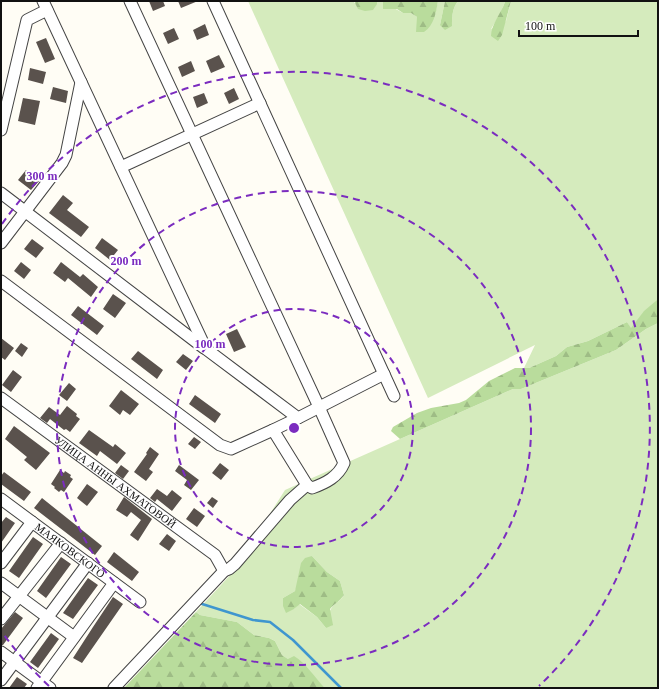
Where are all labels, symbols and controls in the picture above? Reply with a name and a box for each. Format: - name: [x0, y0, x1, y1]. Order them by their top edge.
- scale bar: [519, 12, 638, 38]
- text: 100 m: [525, 19, 556, 33]
- text: 300 m: [27, 169, 58, 183]
- text: 200 m: [111, 254, 142, 268]
- text: 100 m: [195, 337, 226, 351]
- centre of rings: [287, 421, 301, 435]
- street label: УЛИЦА АННЫ АХМАТОВОЙ: [53, 434, 178, 530]
- street label: МАЯКОВСКОГО: [33, 520, 107, 580]

